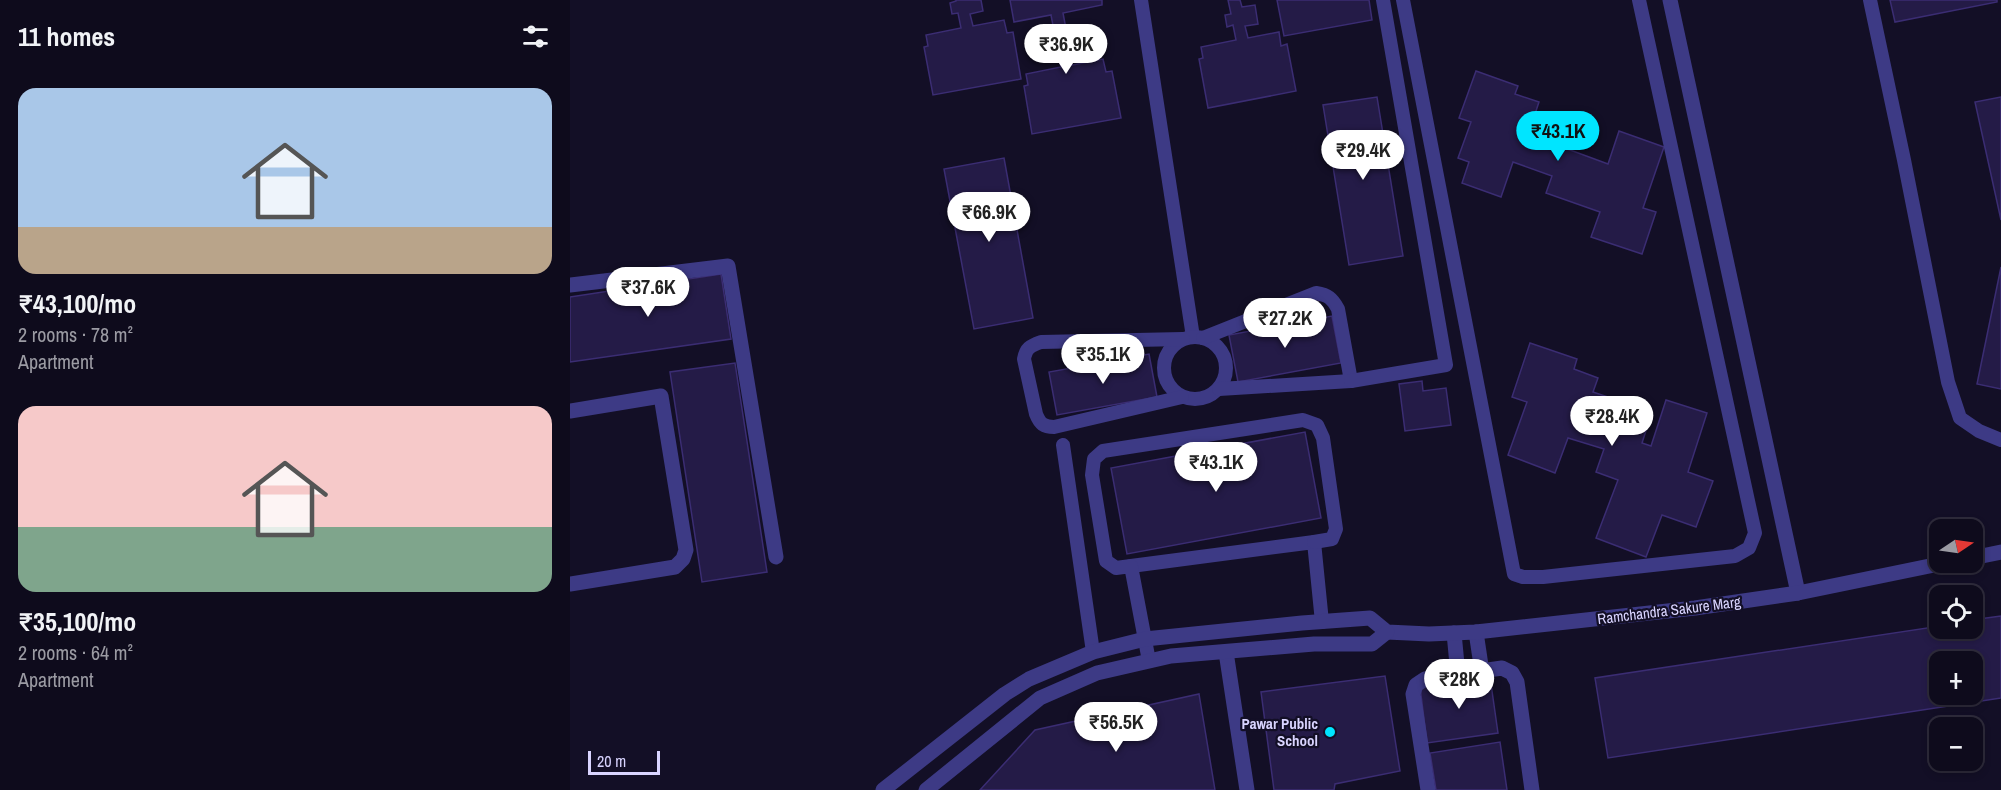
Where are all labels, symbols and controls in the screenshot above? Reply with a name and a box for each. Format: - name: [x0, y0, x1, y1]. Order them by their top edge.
- text: 11 homes: [18, 19, 115, 54]
- icon: filters: [519, 20, 552, 53]
- pin: ₹36.9K: [1017, 24, 1115, 75]
- text: ₹36.9K: [1038, 30, 1094, 57]
- pin: ₹43.1K: [1509, 111, 1607, 162]
- text: ₹43.1K: [1530, 117, 1586, 144]
- icon: home: [231, 127, 339, 235]
- pin: ₹29.4K: [1314, 130, 1412, 181]
- text: ₹29.4K: [1335, 136, 1391, 163]
- pin: ₹66.9K: [940, 192, 1038, 243]
- text: ₹66.9K: [961, 198, 1017, 225]
- pin: ₹37.6K: [599, 267, 697, 318]
- text: ₹37.6K: [620, 273, 676, 300]
- text: ₹43,100/mo: [18, 286, 136, 321]
- pin: ₹27.2K: [1236, 298, 1334, 349]
- text: ₹27.2K: [1257, 304, 1313, 331]
- text: 2 rooms · 78 m²: [18, 321, 133, 348]
- pin: ₹35.1K: [1054, 334, 1152, 385]
- text: ₹35.1K: [1075, 340, 1131, 367]
- text: Apartment: [18, 348, 94, 375]
- pin: ₹28.4K: [1563, 396, 1661, 447]
- text: ₹28.4K: [1584, 402, 1640, 429]
- pin: ₹43.1K: [1167, 442, 1265, 493]
- icon: home: [231, 445, 339, 553]
- text: ₹43.1K: [1188, 448, 1244, 475]
- north arrow: [1929, 519, 1983, 573]
- map controls: [1929, 519, 1983, 771]
- button: locate: [1929, 585, 1983, 639]
- street label: Ramchandra Sakure Marg: [1596, 591, 1742, 629]
- text: ₹35,100/mo: [18, 604, 136, 639]
- text: 2 rooms · 64 m²: [18, 639, 133, 666]
- button: +: [1929, 651, 1983, 705]
- pin: ₹28K: [1423, 659, 1495, 710]
- text: ₹28K: [1438, 665, 1480, 692]
- text: Apartment: [18, 666, 94, 693]
- pin: ₹56.5K: [1067, 702, 1165, 753]
- text: ₹56.5K: [1088, 708, 1144, 735]
- place label: Pawar Public School: [1241, 713, 1318, 751]
- button: −: [1929, 717, 1983, 771]
- marker: Pawar Public School: [1323, 725, 1337, 739]
- scale bar: [588, 748, 660, 776]
- text: 20 m: [597, 750, 626, 772]

